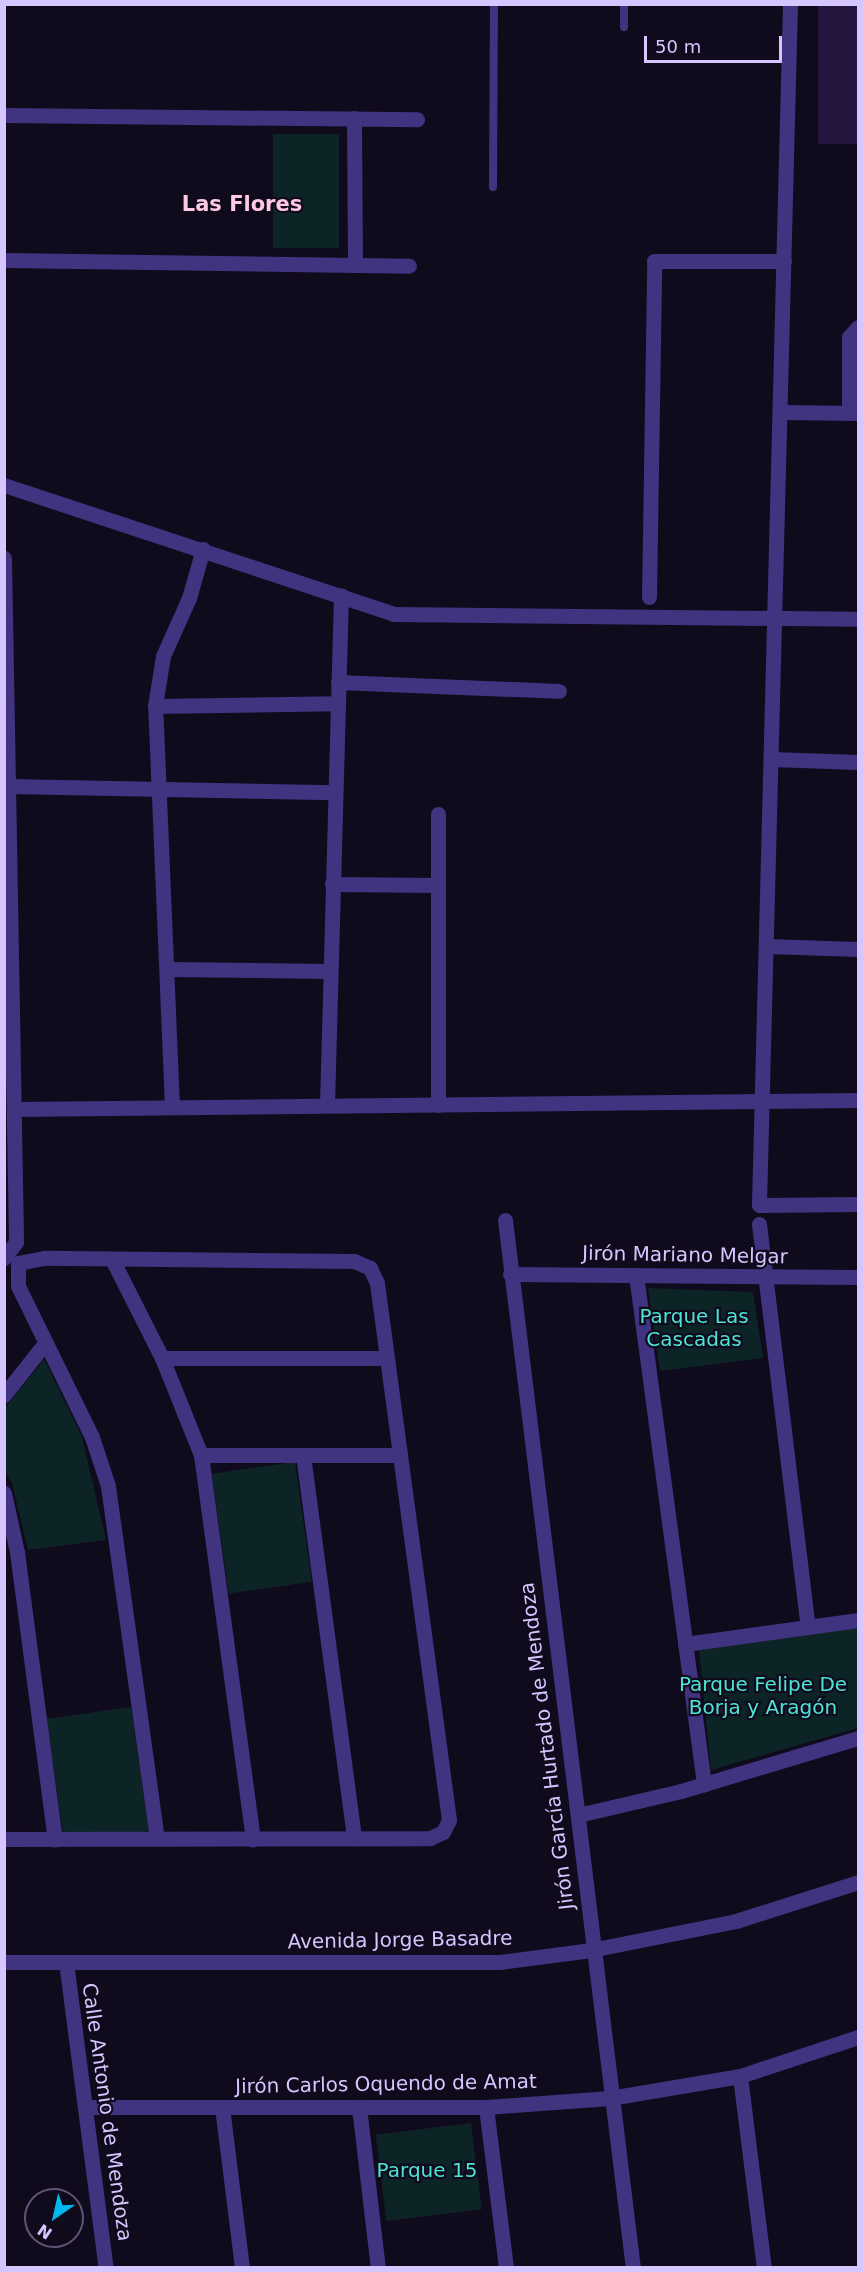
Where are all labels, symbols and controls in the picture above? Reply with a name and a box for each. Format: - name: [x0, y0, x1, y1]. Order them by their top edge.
- scale bar: [647, 24, 785, 62]
- text: 50 m: [655, 36, 701, 57]
- district label: Las Flores: [182, 191, 302, 217]
- street label: Jirón Mariano Melgar: [582, 1241, 788, 1269]
- park label: Parque Las Cascadas: [639, 1305, 749, 1352]
- street label: Jirón García Hurtado de Mendoza: [515, 1581, 579, 1911]
- park label: Parque Felipe De Borja y Aragón: [679, 1673, 847, 1720]
- street label: Avenida Jorge Basadre: [287, 1926, 513, 1954]
- street label: Calle Antonio de Mendoza: [77, 1981, 137, 2243]
- street label: Jirón Carlos Oquendo de Amat: [235, 2069, 537, 2099]
- park label: Parque 15: [377, 2158, 477, 2182]
- north arrow: [24, 2188, 84, 2248]
- text: N: [34, 2220, 56, 2243]

